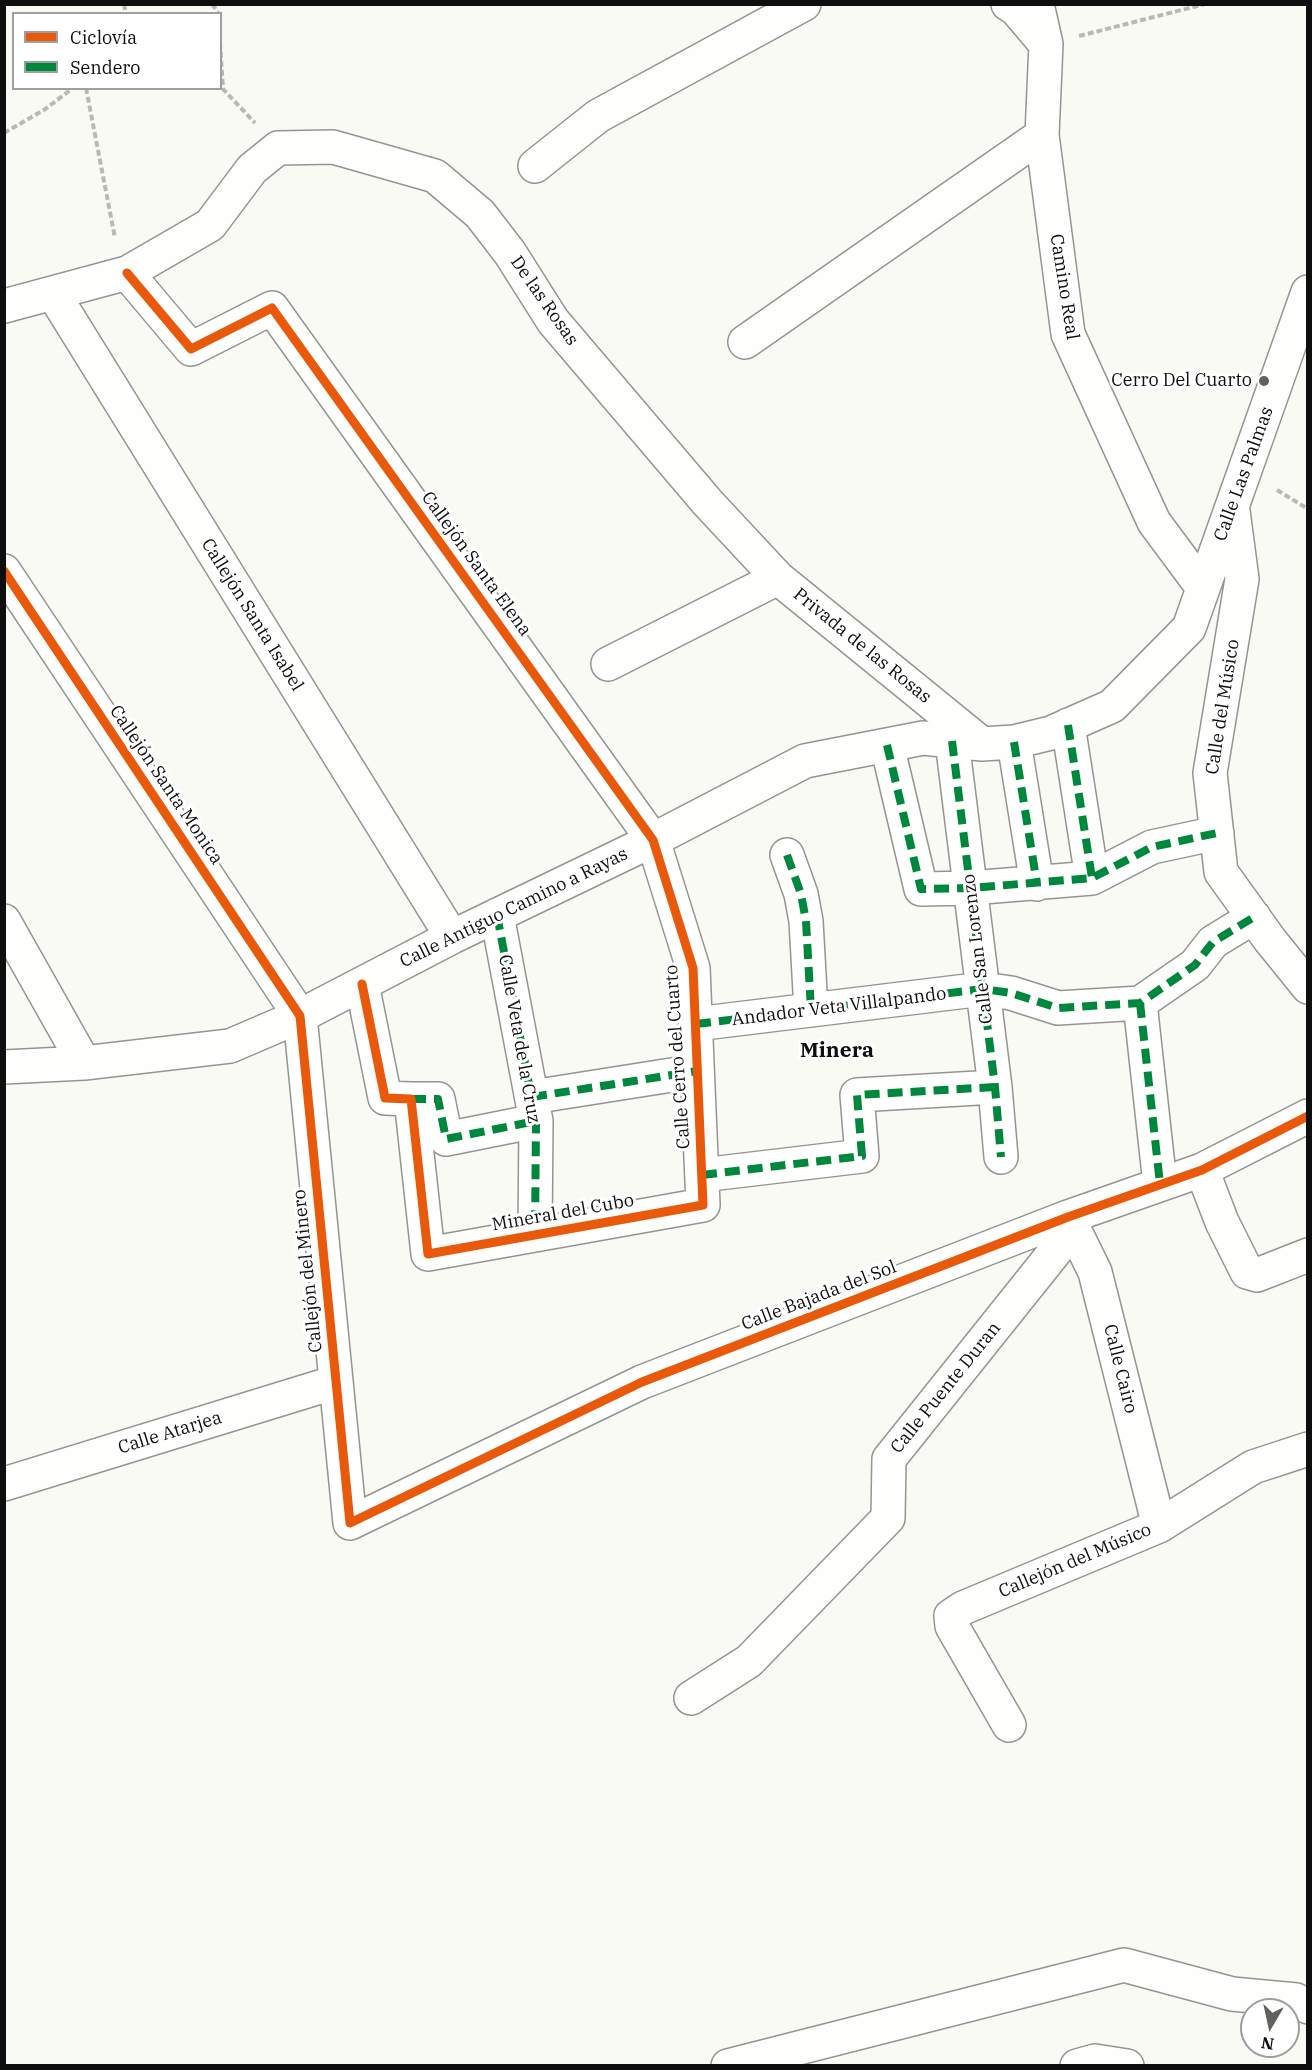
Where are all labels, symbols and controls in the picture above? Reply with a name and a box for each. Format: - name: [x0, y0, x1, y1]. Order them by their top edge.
- legend: [12, 12, 222, 90]
- text: Ciclovía: [70, 26, 137, 49]
- text: Sendero: [70, 56, 140, 79]
- street label: Camino Real: [1045, 233, 1083, 341]
- street label: De las Rosas: [505, 252, 583, 350]
- place label: Cerro Del Cuarto: [1111, 370, 1252, 392]
- marker: Cerro Del Cuarto: [1257, 374, 1271, 388]
- street label: Calle Las Palmas: [1210, 404, 1278, 544]
- street label: Callejón Santa Elena: [416, 488, 536, 640]
- street label: Callejón Santa Isabel: [196, 535, 308, 695]
- street label: Privada de las Rosas: [789, 584, 935, 708]
- street label: Calle del Músico: [1202, 638, 1244, 776]
- street label: Callejón Santa Monica: [105, 701, 227, 869]
- street label: Calle Antiguo Camino a Rayas: [397, 843, 631, 973]
- street label: Calle San Lorenzo: [958, 873, 998, 1025]
- street label: Calle Veta de la Cruz: [494, 953, 544, 1125]
- street label: Calle Cerro del Cuarto: [661, 964, 695, 1150]
- street label: Andador Veta Villalpando: [731, 983, 947, 1031]
- district label: Minera: [800, 1038, 874, 1064]
- street label: Callejón del Minero: [289, 1188, 327, 1354]
- street label: Mineral del Cubo: [490, 1190, 636, 1236]
- street label: Calle Bajada del Sol: [738, 1256, 900, 1336]
- street label: Calle Puente Duran: [886, 1318, 1006, 1458]
- street label: Calle Cairo: [1099, 1322, 1141, 1416]
- street label: Calle Atarjea: [116, 1407, 224, 1459]
- street label: Callejón del Músico: [995, 1519, 1155, 1603]
- north arrow: [1240, 1998, 1300, 2058]
- text: N: [1260, 2033, 1275, 2055]

